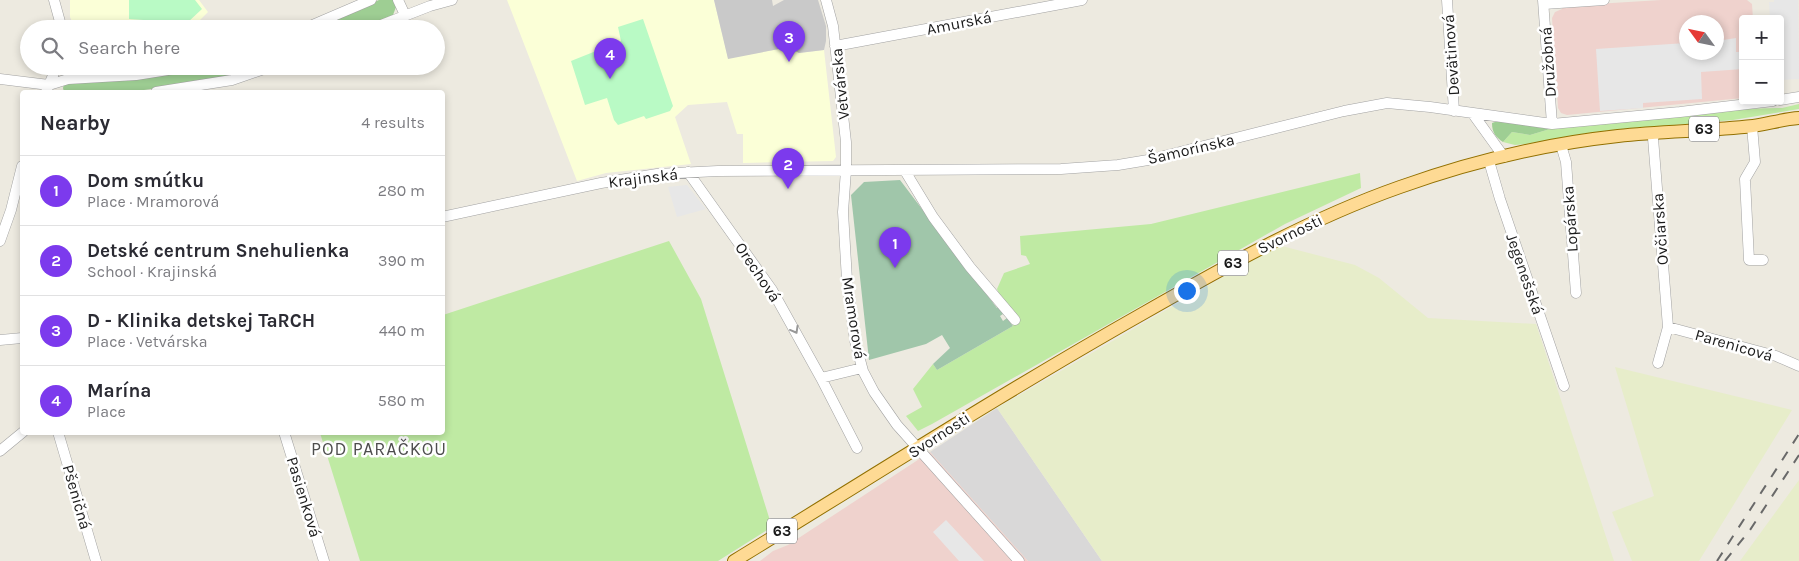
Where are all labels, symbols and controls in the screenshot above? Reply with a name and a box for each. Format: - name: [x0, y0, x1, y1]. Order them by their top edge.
- street label: Amurská: [925, 7, 993, 39]
- street label: Devätinová: [1439, 14, 1463, 96]
- north arrow: [1679, 15, 1724, 60]
- map controls: [1739, 15, 1784, 105]
- button: +: [1739, 15, 1784, 60]
- search box: [20, 20, 445, 75]
- pin: 3: [773, 21, 805, 62]
- street label: Družobná: [1536, 26, 1560, 98]
- icon: search: [38, 34, 66, 62]
- text: Search here: [78, 37, 180, 59]
- pin: 4: [594, 38, 626, 79]
- street label: Vetvárska: [827, 47, 853, 121]
- button: −: [1739, 60, 1784, 105]
- text: Nearby: [40, 111, 110, 135]
- text: 4 results: [361, 113, 425, 132]
- road number: 63: [1689, 116, 1719, 142]
- street label: Šamorínska: [1146, 130, 1236, 168]
- pin: 2: [772, 148, 804, 189]
- street label: Krajinská: [607, 164, 679, 192]
- text: Dom smútku: [87, 170, 204, 192]
- text: 1: [53, 181, 59, 200]
- text: 280 m: [378, 181, 425, 200]
- street label: Lopárska: [1558, 185, 1582, 253]
- text: Place · Mramorová: [87, 192, 219, 211]
- street label: Ovčiarska: [1648, 192, 1672, 266]
- street label: Svornosti: [1254, 210, 1326, 258]
- pin: 1: [879, 227, 911, 268]
- street label: Jegenešská: [1502, 231, 1548, 317]
- street label: Orechová: [731, 239, 785, 305]
- text: Detské centrum Snehulienka: [87, 240, 349, 262]
- road number: 63: [1218, 250, 1248, 276]
- text: 2: [51, 251, 61, 270]
- text: 390 m: [378, 251, 425, 270]
- text: School · Krajinská: [87, 262, 217, 281]
- street label: Mramorová: [838, 275, 870, 361]
- your location: [1174, 278, 1200, 304]
- text: D - Klinika detskej TaRCH: [87, 310, 315, 332]
- text: 3: [51, 321, 61, 340]
- text: 440 m: [379, 321, 425, 340]
- one-way arrow: [788, 325, 798, 334]
- street label: Parenicová: [1693, 325, 1775, 365]
- text: Place · Vetvárska: [87, 332, 208, 351]
- text: Marína: [87, 380, 151, 402]
- text: 4: [51, 391, 61, 410]
- text: 580 m: [378, 391, 425, 410]
- text: Place: [87, 402, 126, 421]
- street label: Svornosti: [905, 408, 973, 462]
- district label: POD PARAČKOU: [311, 438, 447, 460]
- street label: Pasienková: [283, 454, 325, 540]
- street label: Pšeničná: [59, 462, 95, 532]
- road number: 63: [767, 518, 797, 544]

